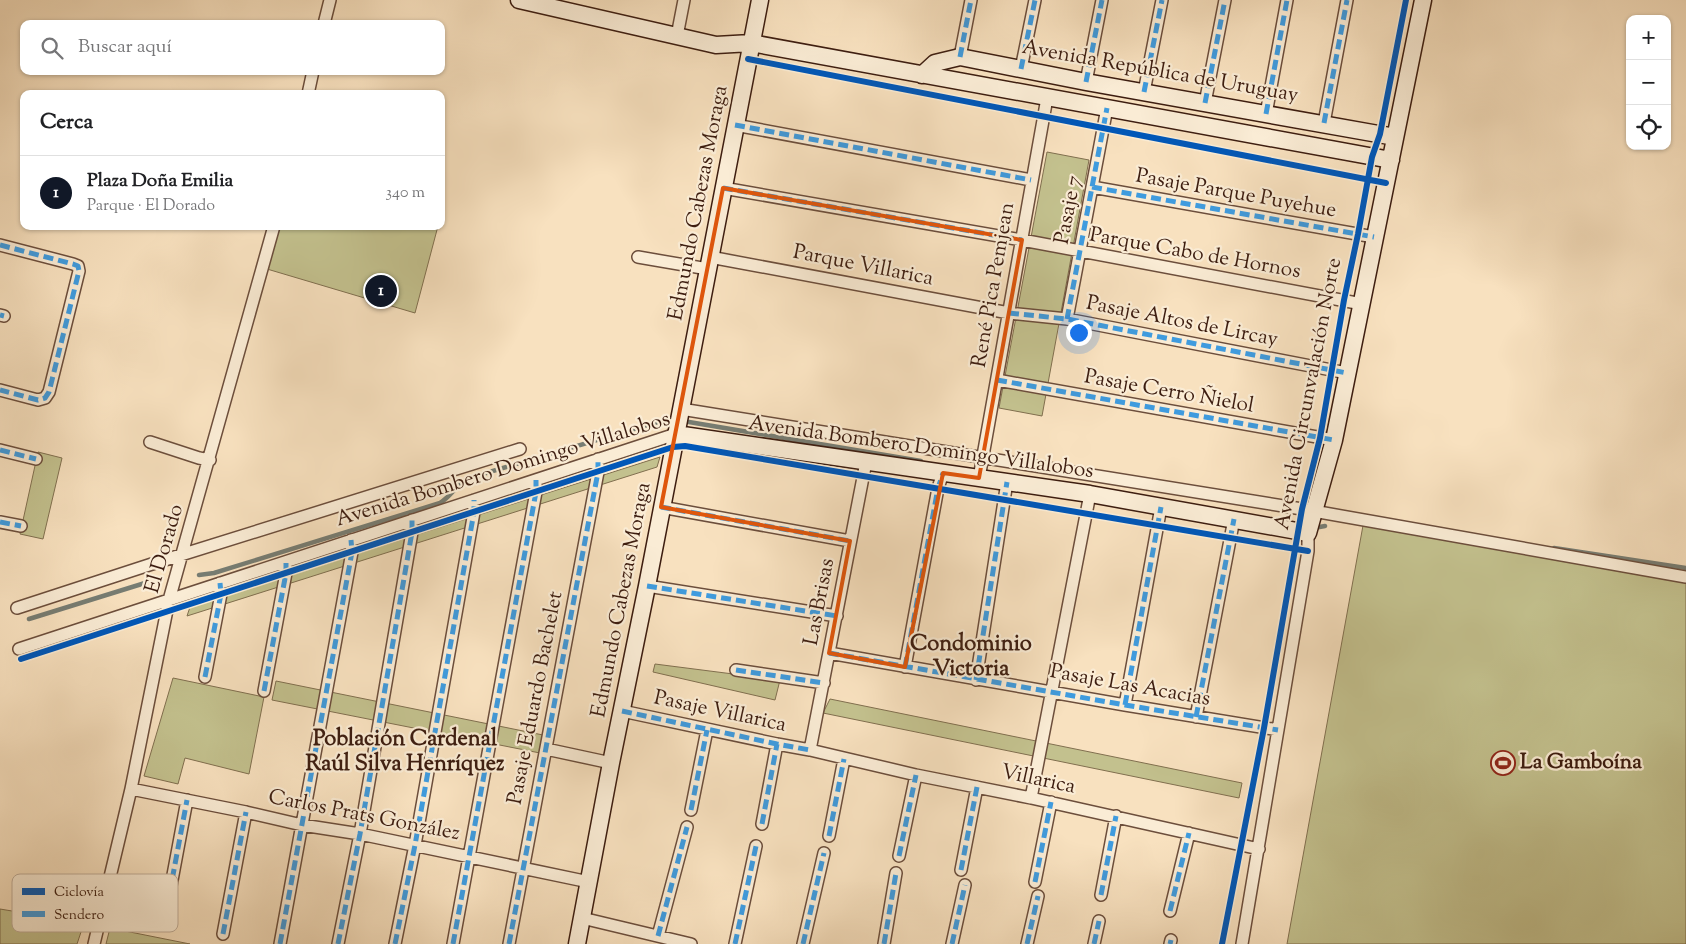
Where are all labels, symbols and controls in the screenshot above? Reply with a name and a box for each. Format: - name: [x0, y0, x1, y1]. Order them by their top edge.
- map controls: [1626, 15, 1671, 150]
- button: +: [1626, 15, 1671, 60]
- search box: [20, 20, 445, 75]
- street label: Avenida República de Uruguay: [1020, 33, 1301, 111]
- icon: search: [38, 34, 66, 62]
- text: Buscar aquí: [78, 34, 172, 61]
- button: −: [1626, 60, 1671, 105]
- street label: Edmundo Cabezas Moraga: [661, 83, 737, 323]
- button: locate: [1626, 105, 1671, 150]
- text: Cerca: [40, 108, 93, 138]
- street label: Pasaje Parque Puyehue: [1133, 162, 1339, 226]
- text: Plaza Doña Emilia: [87, 168, 233, 195]
- street label: Pasaje 7: [1048, 173, 1090, 247]
- text: 1: [53, 182, 59, 205]
- text: 340 m: [386, 182, 425, 205]
- text: Parque · El Dorado: [87, 195, 215, 218]
- street label: René Pica Pemjean: [965, 200, 1023, 370]
- street label: Parque Cabo de Hornos: [1087, 221, 1303, 287]
- street label: Parque Villarica: [790, 238, 936, 294]
- street label: Avenida Circunvalación Norte: [1268, 255, 1350, 533]
- pin: 1: [365, 272, 397, 310]
- street label: Pasaje Altos de Lircay: [1084, 289, 1281, 355]
- your location: [1066, 320, 1092, 346]
- street label: Pasaje Cerro Ñielol: [1082, 362, 1256, 422]
- street label: Avenida Bombero Domingo Villalobos: [332, 405, 674, 535]
- street label: Avenida Bombero Domingo Villalobos: [746, 409, 1096, 487]
- street label: Edmundo Cabezas Moraga: [584, 480, 660, 720]
- street label: El Dorado: [138, 501, 192, 597]
- street label: Las Brisas: [797, 556, 843, 648]
- street label: Pasaje Eduardo Bachelet: [501, 589, 571, 807]
- district label: Condominio Victoria: [910, 629, 1032, 686]
- street label: Pasaje Las Acacias: [1047, 657, 1213, 715]
- street label: Pasaje Villarica: [651, 683, 789, 741]
- district label: Población Cardenal Raúl Silva Henríquez: [306, 724, 505, 781]
- place label: La Gamboína: [1520, 748, 1642, 778]
- sports icon: La Gamboína: [1490, 750, 1516, 776]
- street label: Villarica: [998, 757, 1078, 803]
- street label: Carlos Prats González: [266, 783, 462, 849]
- legend: [12, 874, 178, 932]
- text: Ciclovía: [54, 883, 105, 903]
- text: Sendero: [54, 906, 105, 926]

